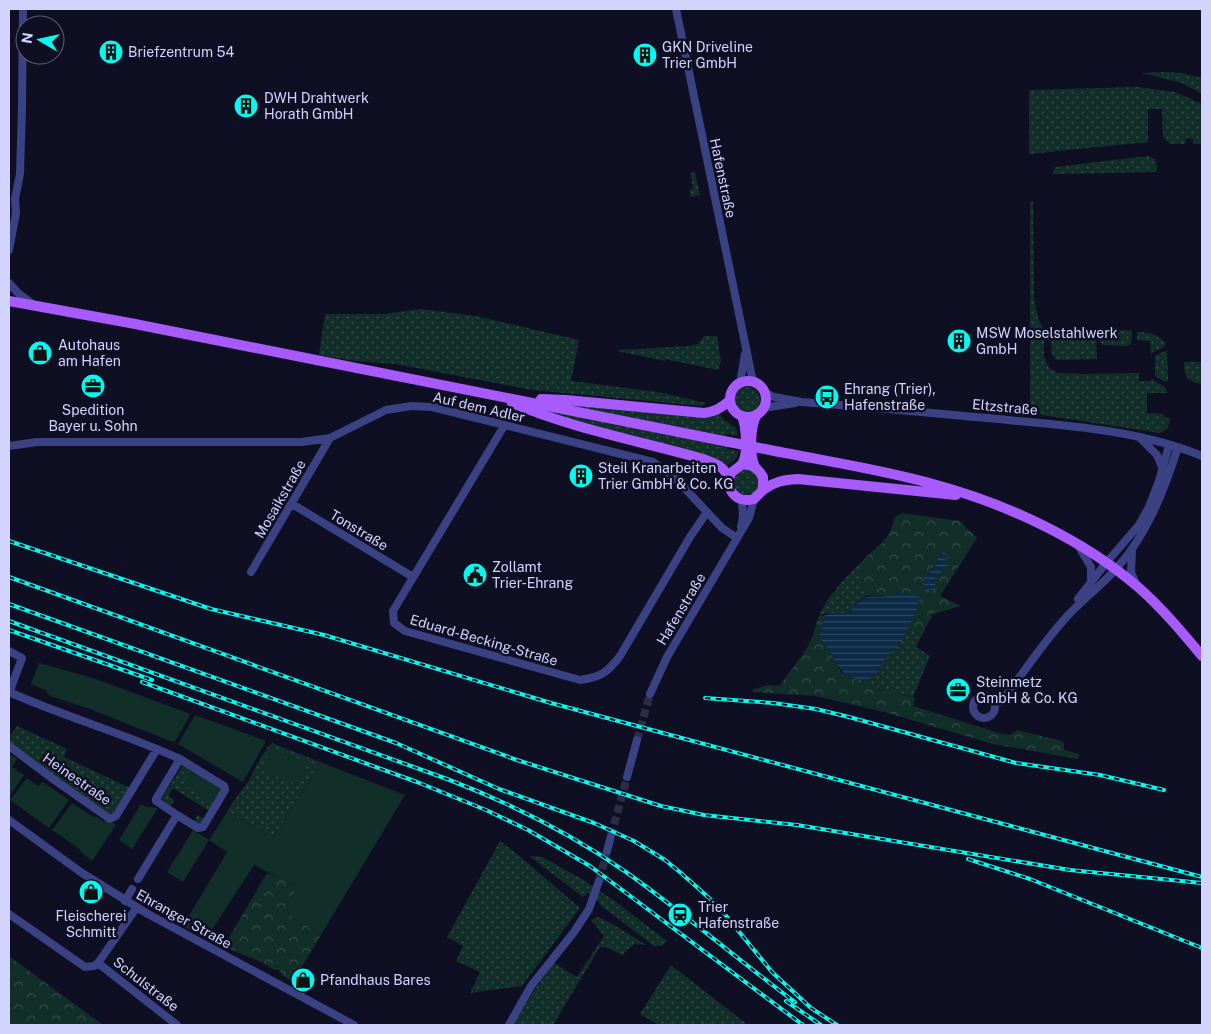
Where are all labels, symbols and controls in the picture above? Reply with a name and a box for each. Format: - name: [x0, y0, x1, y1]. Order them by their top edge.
- north arrow: [15, 15, 65, 65]
- text: N: [18, 31, 36, 45]
- building icon: Briefzentrum 54: [98, 39, 124, 65]
- place label: GKN Driveline Trier GmbH: [662, 39, 753, 71]
- building icon: GKN Driveline Trier GmbH: [632, 42, 658, 68]
- place label: Briefzentrum 54: [128, 44, 234, 60]
- place label: DWH Drahtwerk Horath GmbH: [264, 90, 369, 122]
- building icon: DWH Drahtwerk Horath GmbH: [233, 93, 259, 119]
- street label: Hafenstraße: [707, 137, 739, 219]
- place label: MSW Moselstahlwerk GmbH: [976, 325, 1118, 357]
- building icon: MSW Moselstahlwerk GmbH: [946, 328, 972, 354]
- place label: Autohaus am Hafen: [58, 337, 121, 369]
- shop icon: Autohaus am Hafen: [27, 340, 53, 366]
- office icon: Spedition Bayer u. Sohn: [80, 373, 106, 399]
- place label: Ehrang (Trier), Hafenstraße: [844, 381, 936, 413]
- bus stop icon: Ehrang (Trier), Hafenstraße: [814, 384, 840, 410]
- street label: Auf dem Adler: [431, 389, 527, 425]
- street label: Eltzstraße: [971, 396, 1039, 418]
- place label: Spedition Bayer u. Sohn: [48, 402, 138, 434]
- street label: Mosaikstraße: [251, 457, 309, 541]
- place label: Steil Kranarbeiten Trier GmbH & Co. KG: [598, 460, 733, 492]
- building icon: Steil Kranarbeiten Trier GmbH & Co. KG: [568, 463, 594, 489]
- street label: Tonstraße: [327, 506, 391, 554]
- place label: Zollamt Trier-Ehrang: [492, 559, 573, 591]
- public building icon: Zollamt Trier-Ehrang: [462, 562, 488, 588]
- street label: Hafenstraße: [653, 570, 709, 648]
- street label: Eduard-Becking-Straße: [408, 611, 560, 669]
- place label: Steinmetz GmbH & Co. KG: [976, 674, 1078, 706]
- office icon: Steinmetz GmbH & Co. KG: [945, 677, 971, 703]
- street label: Heinestraße: [40, 750, 114, 808]
- shop icon: Fleischerei Schmitt: [78, 879, 104, 905]
- street label: Ehranger Straße: [134, 886, 235, 952]
- place label: Trier Hafenstraße: [698, 899, 779, 931]
- station icon: Trier Hafenstraße: [667, 902, 693, 928]
- place label: Fleischerei Schmitt: [56, 908, 126, 940]
- street label: Schulstraße: [110, 953, 182, 1015]
- shop icon: Pfandhaus Bares: [290, 967, 316, 993]
- place label: Pfandhaus Bares: [320, 972, 431, 988]

